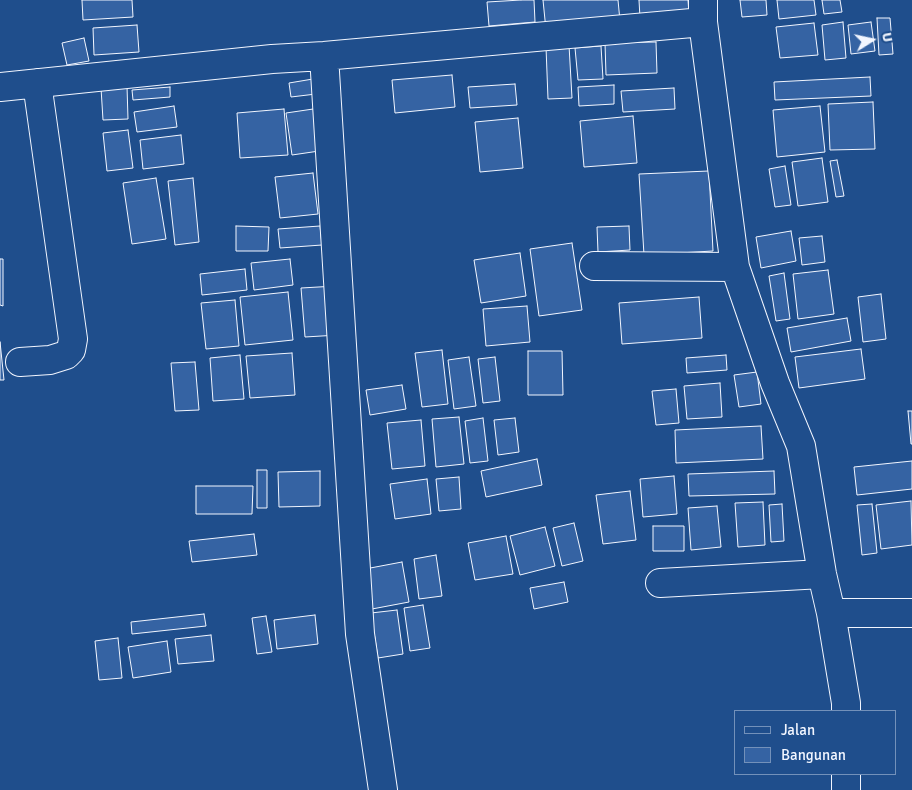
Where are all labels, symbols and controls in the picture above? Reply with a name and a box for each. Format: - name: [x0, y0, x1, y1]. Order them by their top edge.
- north arrow: [847, 15, 897, 65]
- text: U: [878, 31, 896, 43]
- legend: [734, 710, 897, 775]
- text: Jalan: [781, 721, 815, 739]
- text: Bangunan: [781, 746, 846, 764]

